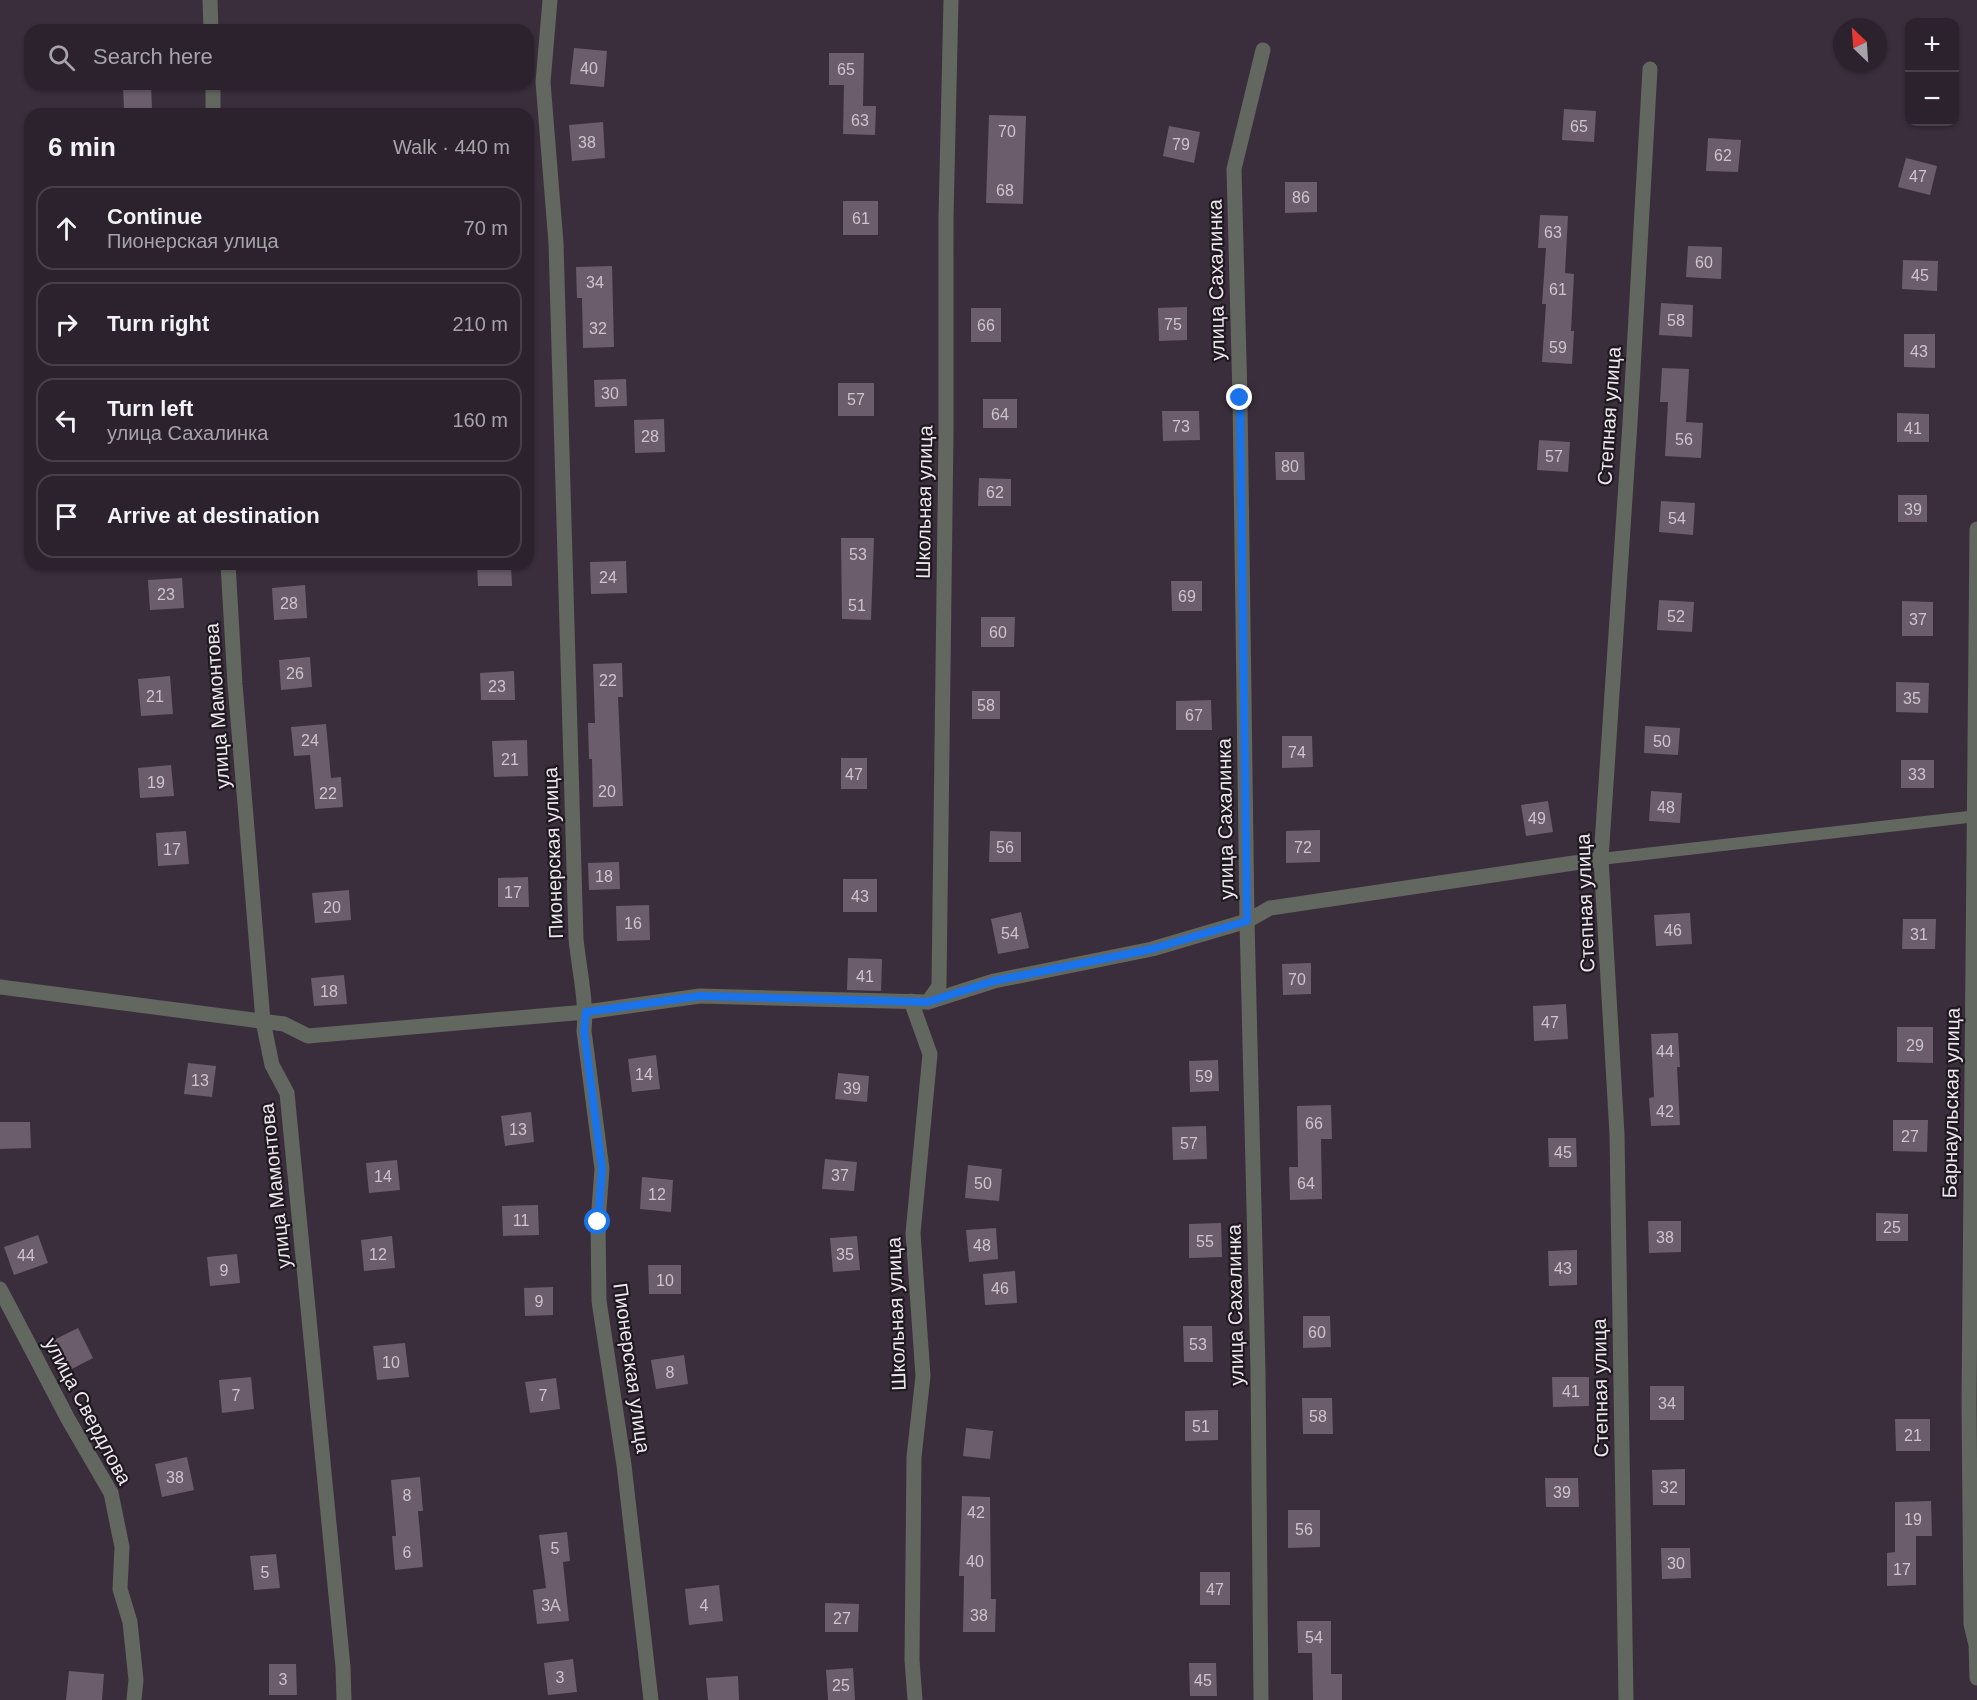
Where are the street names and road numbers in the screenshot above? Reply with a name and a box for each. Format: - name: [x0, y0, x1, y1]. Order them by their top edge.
- street label: улица Сахалинка: [1204, 198, 1228, 361]
- street label: Степная улица: [1593, 345, 1625, 486]
- street label: Школьная улица: [912, 424, 936, 579]
- street label: улица Мамонтова: [200, 622, 234, 790]
- street label: улица Сахалинка: [1213, 737, 1237, 900]
- street label: Пионерская улица: [539, 766, 567, 939]
- street label: Степная улица: [1572, 832, 1598, 973]
- street label: Барнаульская улица: [1938, 1007, 1964, 1199]
- street label: улица Мамонтова: [255, 1101, 295, 1270]
- street label: улица Сахалинка: [1223, 1223, 1247, 1386]
- street label: Школьная улица: [882, 1236, 910, 1391]
- street label: Пионерская улица: [609, 1281, 655, 1455]
- street label: Степная улица: [1588, 1318, 1612, 1458]
- street label: улица Свердлова: [40, 1334, 136, 1489]

